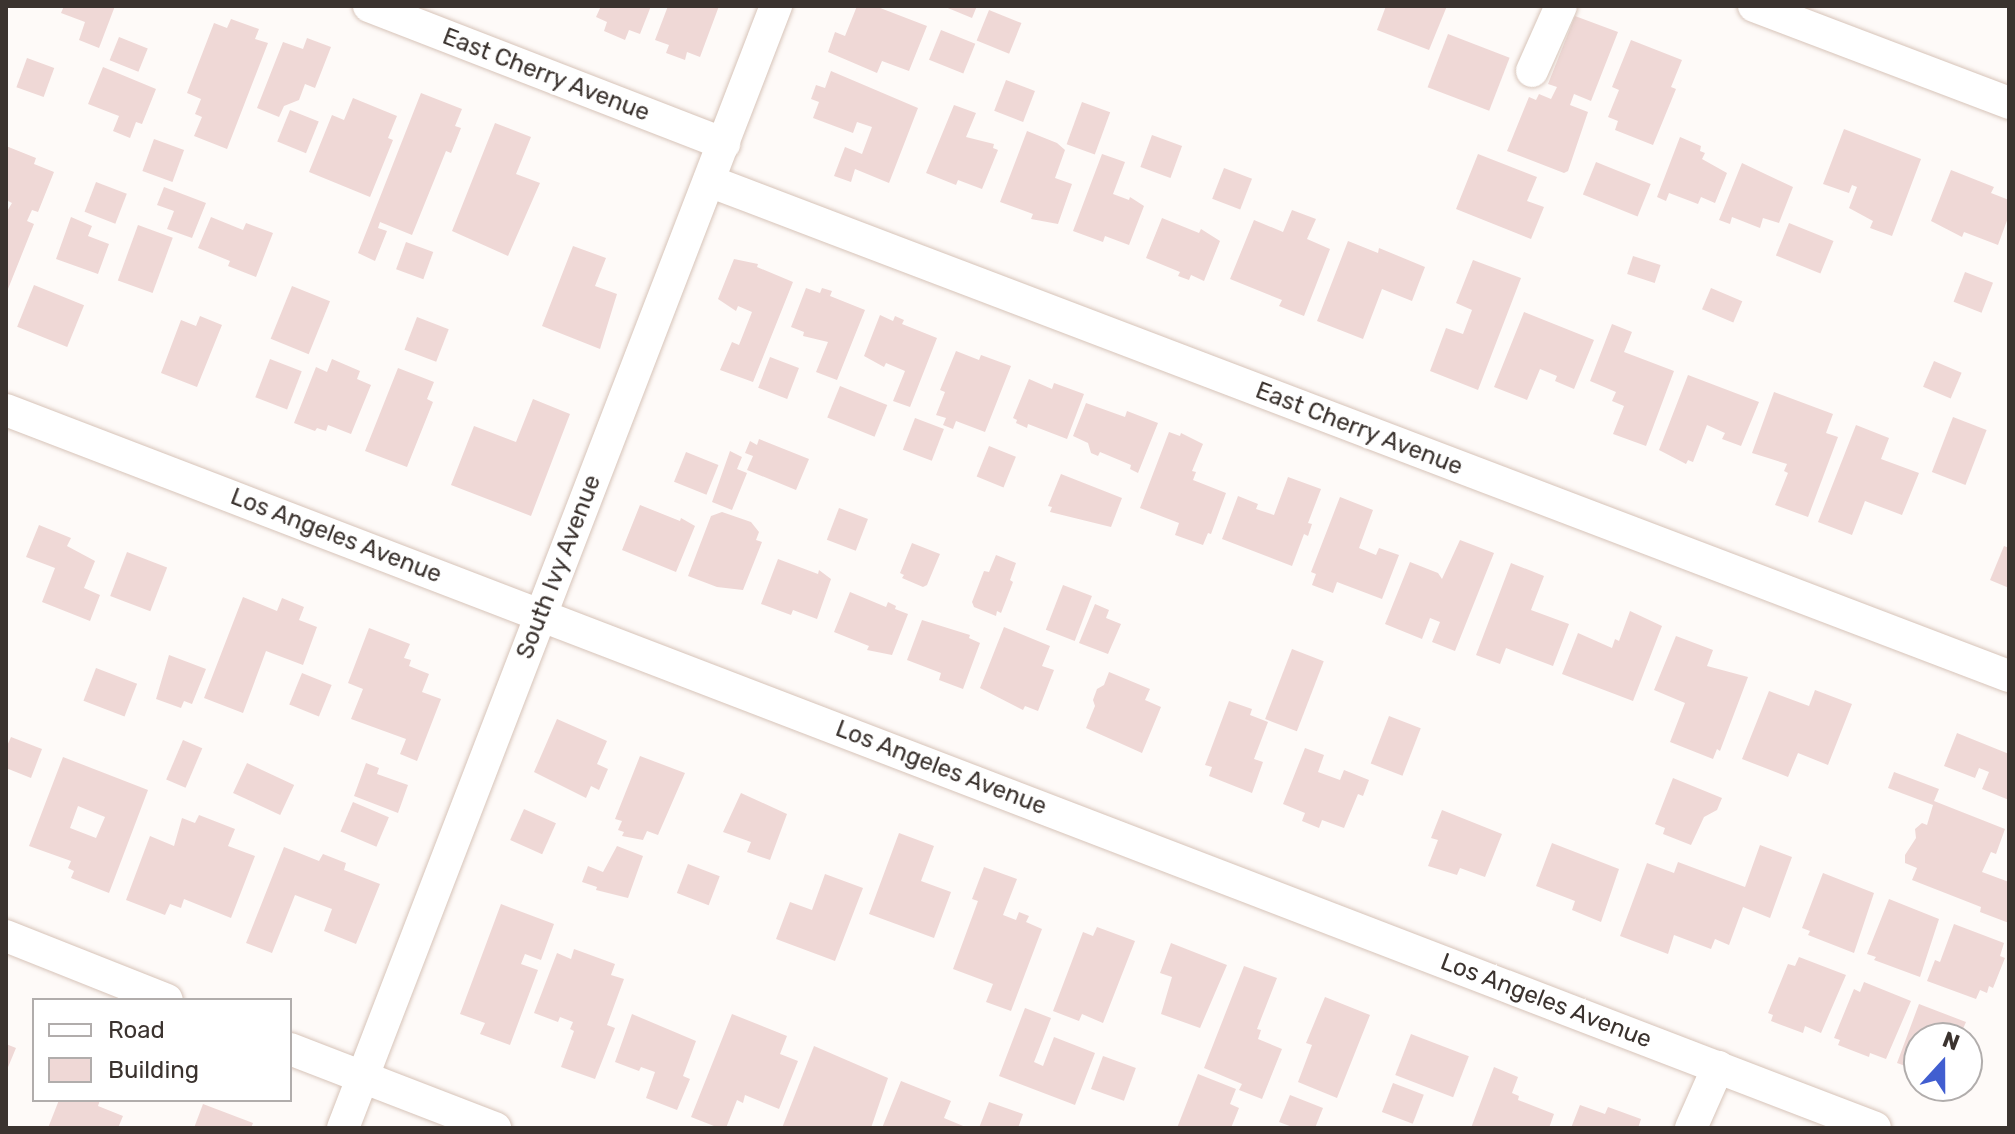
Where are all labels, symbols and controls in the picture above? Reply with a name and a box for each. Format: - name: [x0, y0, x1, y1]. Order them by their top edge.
- street label: East Cherry Avenue: [438, 22, 654, 128]
- street label: East Cherry Avenue: [1251, 376, 1467, 482]
- street label: South Ivy Avenue: [510, 470, 608, 664]
- street label: Los Angeles Avenue: [226, 482, 446, 590]
- street label: Los Angeles Avenue: [831, 714, 1051, 822]
- street label: Los Angeles Avenue: [1436, 947, 1656, 1055]
- legend: [32, 998, 292, 1102]
- text: Road: [108, 1016, 165, 1044]
- north arrow: [1903, 1022, 1983, 1102]
- text: N: [1939, 1026, 1963, 1056]
- text: Building: [108, 1056, 199, 1084]

